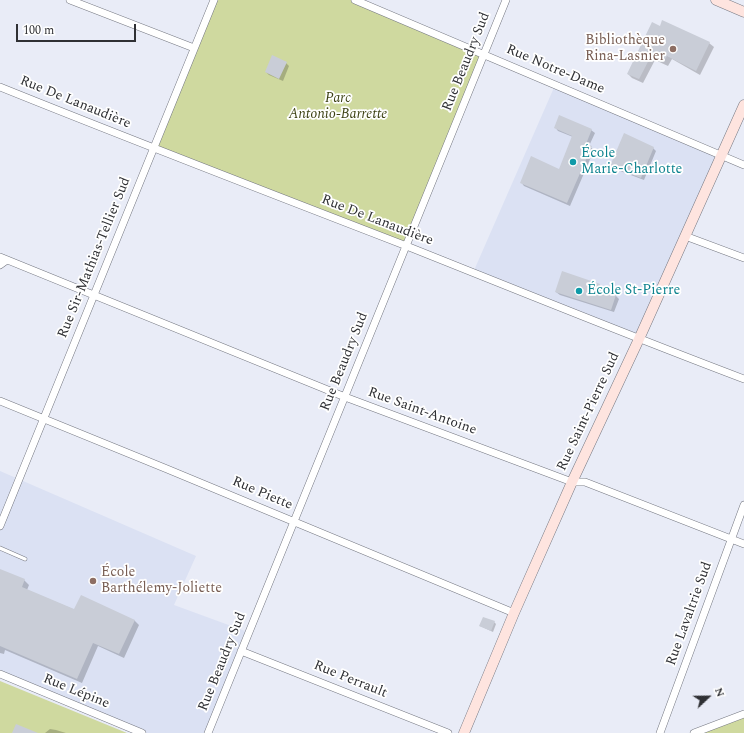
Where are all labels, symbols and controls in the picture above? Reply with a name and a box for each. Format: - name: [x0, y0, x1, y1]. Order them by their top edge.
- street label: Rue Beaudry Sud: [440, 10, 494, 114]
- scale bar: [18, 16, 138, 42]
- text: 100 m: [23, 21, 54, 40]
- place label: Bibliothèque Rina-Lasnier: [585, 33, 665, 66]
- street label: Rue Notre-Dame: [503, 42, 607, 98]
- marker: Bibliothèque Rina-Lasnier: [668, 44, 678, 54]
- street label: Rue De Lanaudière: [17, 73, 133, 133]
- park label: Parc Antonio-Barrette: [289, 91, 387, 124]
- place label: École Marie-Charlotte: [581, 146, 682, 178]
- marker: École Marie-Charlotte: [568, 157, 578, 167]
- street label: Rue Sir-Mathias-Tellier Sud: [55, 175, 135, 341]
- street label: Rue De Lanaudière: [319, 192, 435, 250]
- place label: École St-Pierre: [587, 283, 680, 299]
- marker: École St-Pierre: [574, 286, 584, 296]
- street label: Rue Beaudry Sud: [318, 310, 372, 414]
- street label: Rue Saint-Pierre Sud: [554, 350, 624, 474]
- street label: Rue Saint-Antoine: [365, 385, 479, 439]
- street label: Rue Piette: [229, 474, 295, 514]
- street label: Rue Lavaltrie Sud: [663, 560, 717, 668]
- place label: École Barthélemy-Joliette: [101, 565, 222, 598]
- marker: École Barthélemy-Joliette: [88, 576, 98, 586]
- street label: Rue Beaudry Sud: [196, 610, 250, 714]
- street label: Rue Perrault: [311, 658, 389, 702]
- street label: Rue Lépine: [40, 671, 112, 713]
- north arrow: [688, 677, 728, 717]
- text: N: [710, 685, 729, 700]

